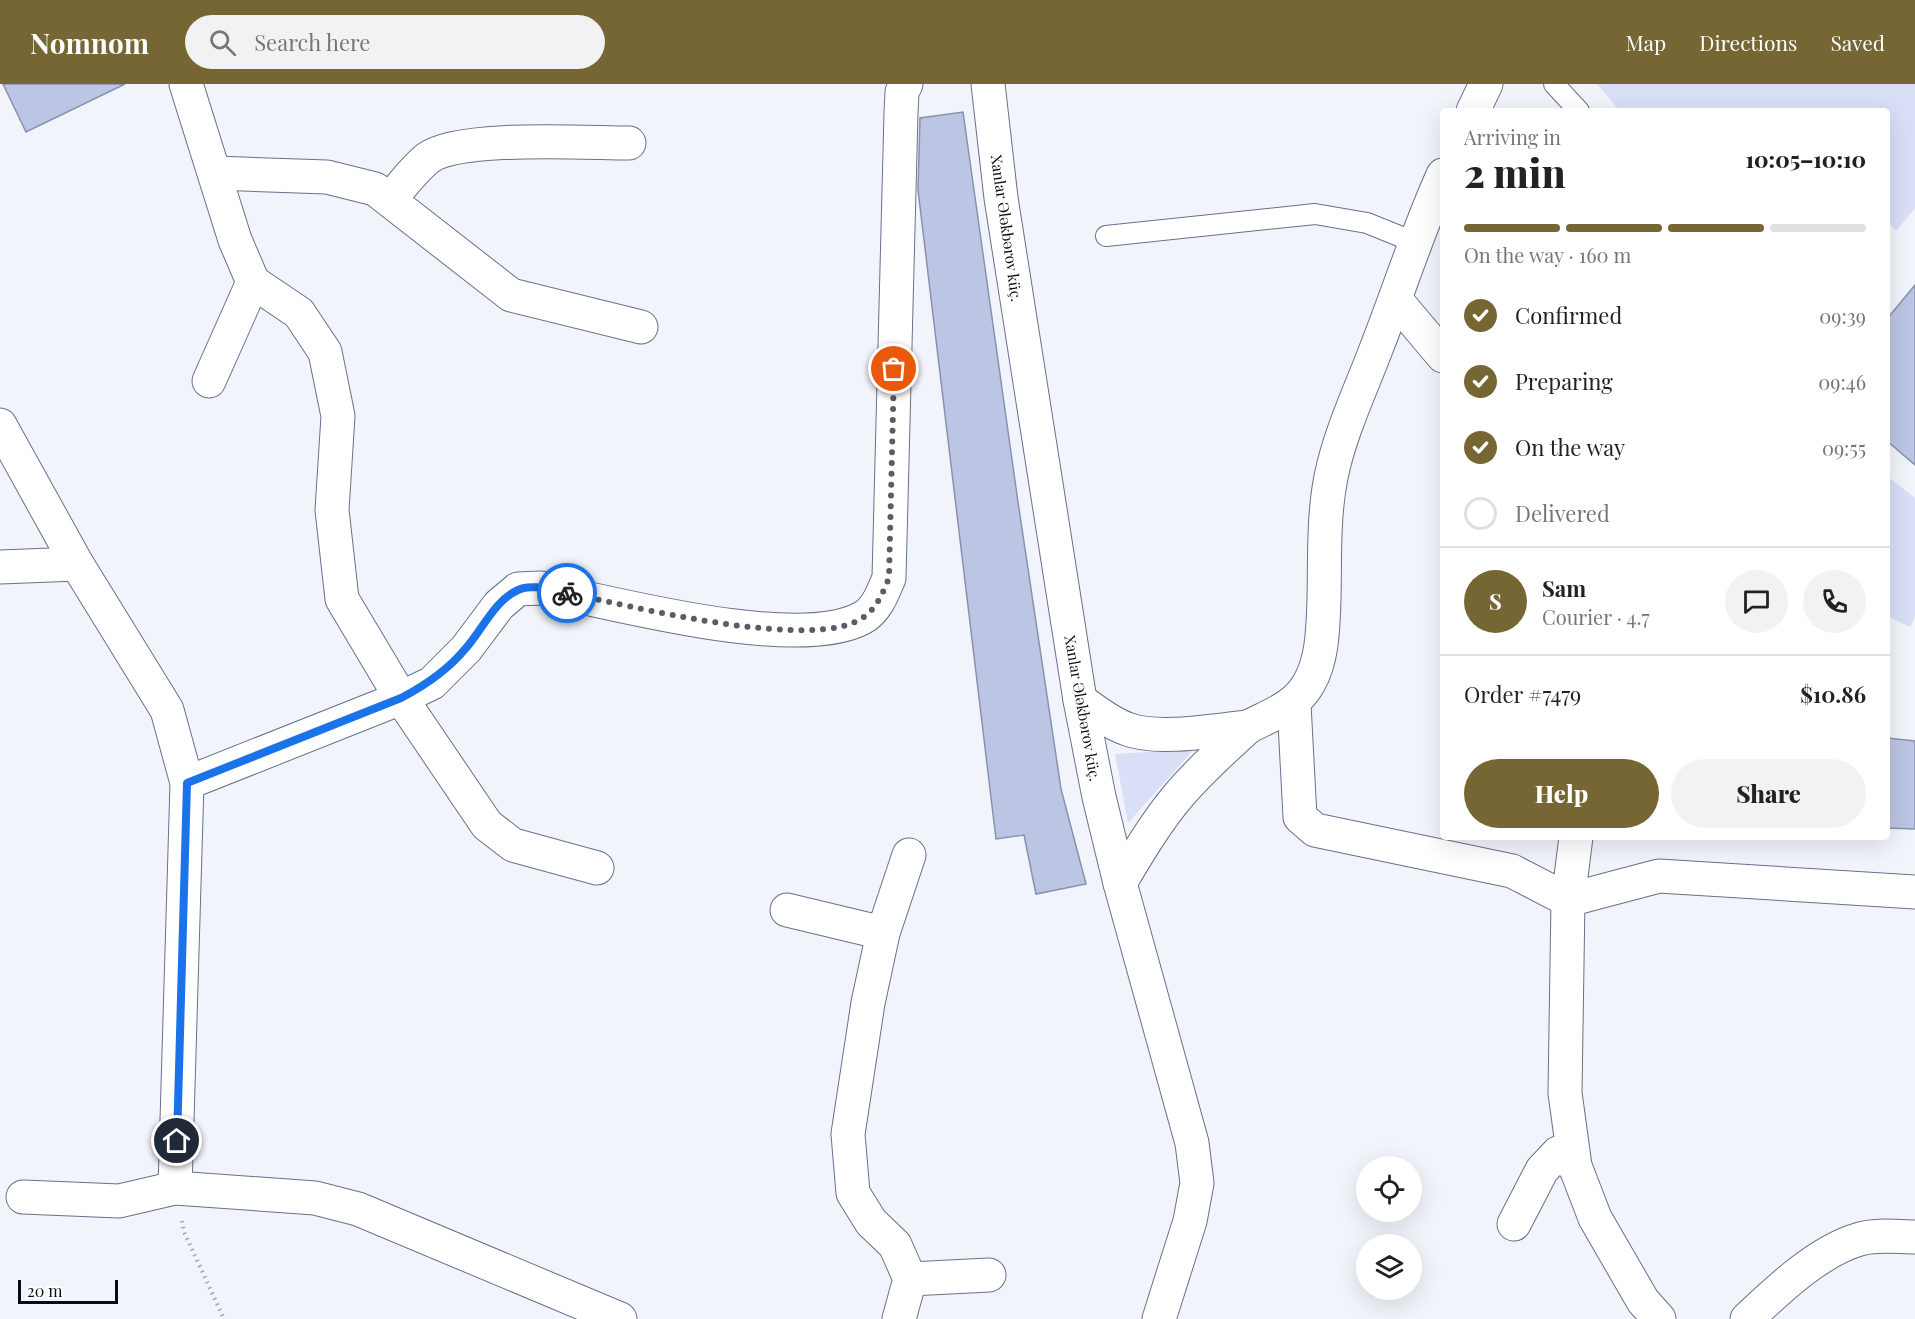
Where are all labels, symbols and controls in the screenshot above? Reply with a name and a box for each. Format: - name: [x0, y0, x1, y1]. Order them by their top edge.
- search box: [185, 15, 605, 69]
- text: Nomnom: [30, 24, 149, 61]
- icon: search: [206, 26, 239, 59]
- text: Search here: [254, 27, 371, 57]
- text: Map: [1625, 28, 1666, 56]
- text: Directions: [1699, 28, 1797, 56]
- text: Saved: [1830, 28, 1885, 56]
- text: Arriving in: [1464, 123, 1561, 150]
- text: 10:05–10:10: [1746, 144, 1866, 174]
- text: 2 min: [1464, 146, 1566, 198]
- street label: Xanlar Ələkbərov küç.: [987, 153, 1027, 303]
- text: On the way · 160 m: [1464, 241, 1631, 268]
- icon: check: [1464, 299, 1497, 332]
- text: Confirmed: [1515, 300, 1622, 330]
- text: 09:39: [1819, 302, 1866, 329]
- pin: [868, 343, 919, 394]
- icon: bag: [877, 352, 910, 385]
- icon: check: [1464, 365, 1497, 398]
- text: Preparing: [1515, 366, 1613, 396]
- text: 09:46: [1818, 368, 1866, 395]
- icon: check: [1464, 431, 1497, 464]
- text: On the way: [1515, 432, 1625, 462]
- text: 09:55: [1822, 434, 1866, 461]
- text: Delivered: [1515, 498, 1610, 528]
- courier: [537, 563, 597, 623]
- button: chat: [1725, 570, 1788, 633]
- button: phone: [1803, 570, 1866, 633]
- text: Sam: [1542, 573, 1586, 603]
- icon: bike: [551, 577, 584, 610]
- text: S: [1489, 586, 1502, 616]
- text: Courier · 4.7: [1542, 603, 1650, 630]
- street label: Xanlar Ələkbərov küç.: [1060, 633, 1106, 783]
- text: Order #7479: [1464, 679, 1581, 709]
- text: $10.86: [1800, 679, 1866, 709]
- button: Help: [1464, 759, 1659, 828]
- button: Share: [1671, 759, 1866, 828]
- pin: [151, 1115, 202, 1166]
- icon: home: [160, 1124, 193, 1157]
- map controls: [1356, 1156, 1422, 1300]
- button: locate: [1356, 1156, 1422, 1222]
- button: layers: [1356, 1234, 1422, 1300]
- scale bar: [18, 1277, 118, 1304]
- text: 20 m: [27, 1280, 62, 1301]

